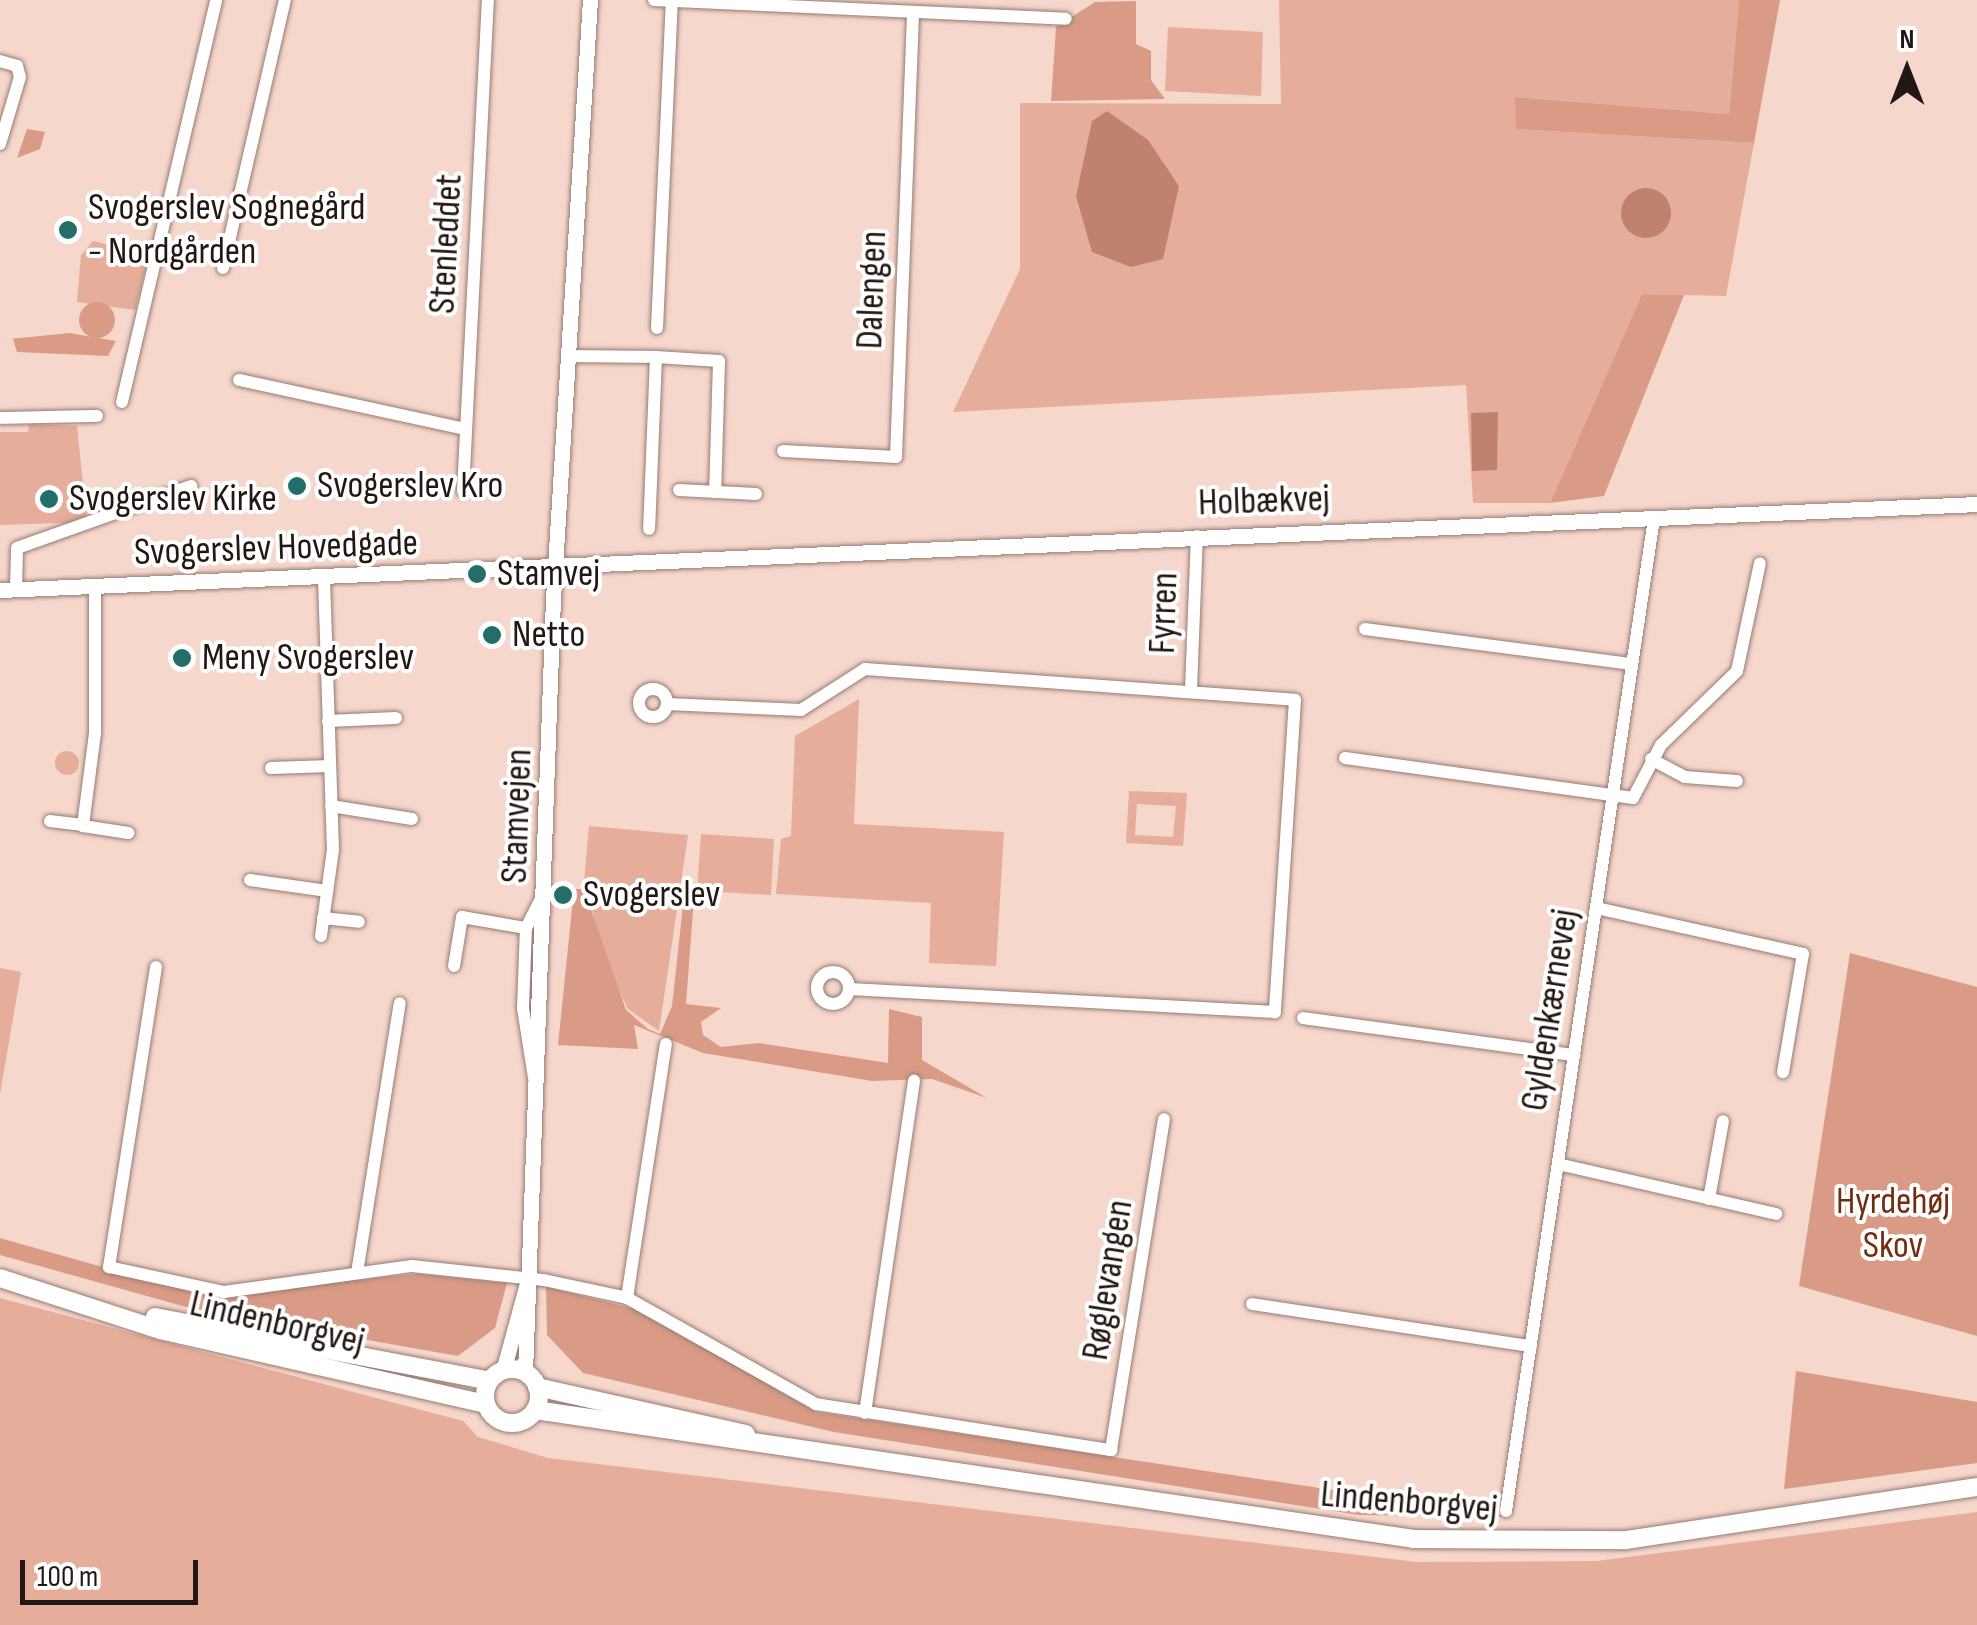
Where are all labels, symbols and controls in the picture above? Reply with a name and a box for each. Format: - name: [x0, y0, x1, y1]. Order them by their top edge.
- north arrow: [1857, 20, 1957, 120]
- text: N: [1900, 23, 1914, 56]
- street label: Stenleddet: [420, 173, 472, 315]
- place label: Svogerslev Sognegård - Nordgården: [88, 185, 365, 274]
- marker: Svogerslev Sognegård - Nordgården: [57, 219, 79, 241]
- street label: Dalengen: [847, 230, 897, 350]
- place label: Svogerslev Kro: [317, 463, 503, 509]
- marker: Svogerslev Kro: [286, 475, 308, 497]
- place label: Svogerslev Kirke: [69, 476, 277, 522]
- street label: Holbækvej: [1197, 476, 1331, 526]
- marker: Svogerslev Kirke: [38, 488, 60, 510]
- street label: Svogerslev Hovedgade: [133, 520, 419, 576]
- place label: Stamvej: [497, 551, 600, 597]
- marker: Stamvej: [466, 563, 488, 585]
- street label: Fyrren: [1140, 571, 1188, 655]
- place label: Netto: [512, 612, 585, 658]
- marker: Netto: [481, 624, 503, 646]
- place label: Meny Svogerslev: [202, 635, 414, 681]
- marker: Meny Svogerslev: [171, 647, 193, 669]
- street label: Stamvejen: [492, 748, 542, 884]
- place label: Svogerslev: [583, 872, 720, 918]
- marker: Svogerslev: [552, 884, 574, 906]
- street label: Gyldenkærnevej: [1512, 906, 1588, 1114]
- park label: Hyrdehøj Skov: [1836, 1179, 1950, 1268]
- street label: Røglevangen: [1073, 1197, 1143, 1363]
- street label: Lindenborgvej: [186, 1281, 368, 1365]
- street label: Lindenborgvej: [1319, 1472, 1499, 1532]
- scale bar: [25, 1540, 202, 1602]
- text: 100 m: [37, 1559, 98, 1595]

